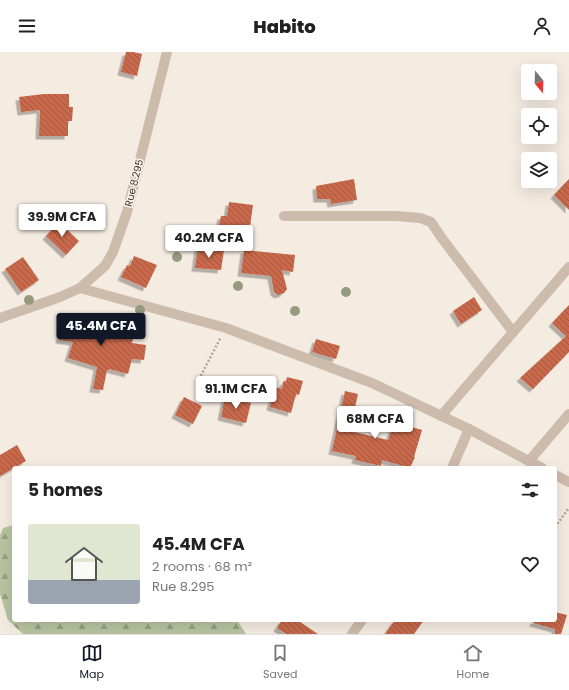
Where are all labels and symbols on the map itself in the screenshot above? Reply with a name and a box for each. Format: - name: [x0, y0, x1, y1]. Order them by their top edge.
- north arrow: [521, 64, 557, 100]
- street label: Rue 8.295: [121, 158, 147, 208]
- pin: 39.9M CFA: [16, 204, 108, 238]
- pin: 40.2M CFA: [163, 225, 255, 259]
- pin: 45.4M CFA: [55, 313, 147, 347]
- pin: 91.1M CFA: [190, 376, 282, 410]
- pin: 68M CFA: [338, 406, 412, 440]

